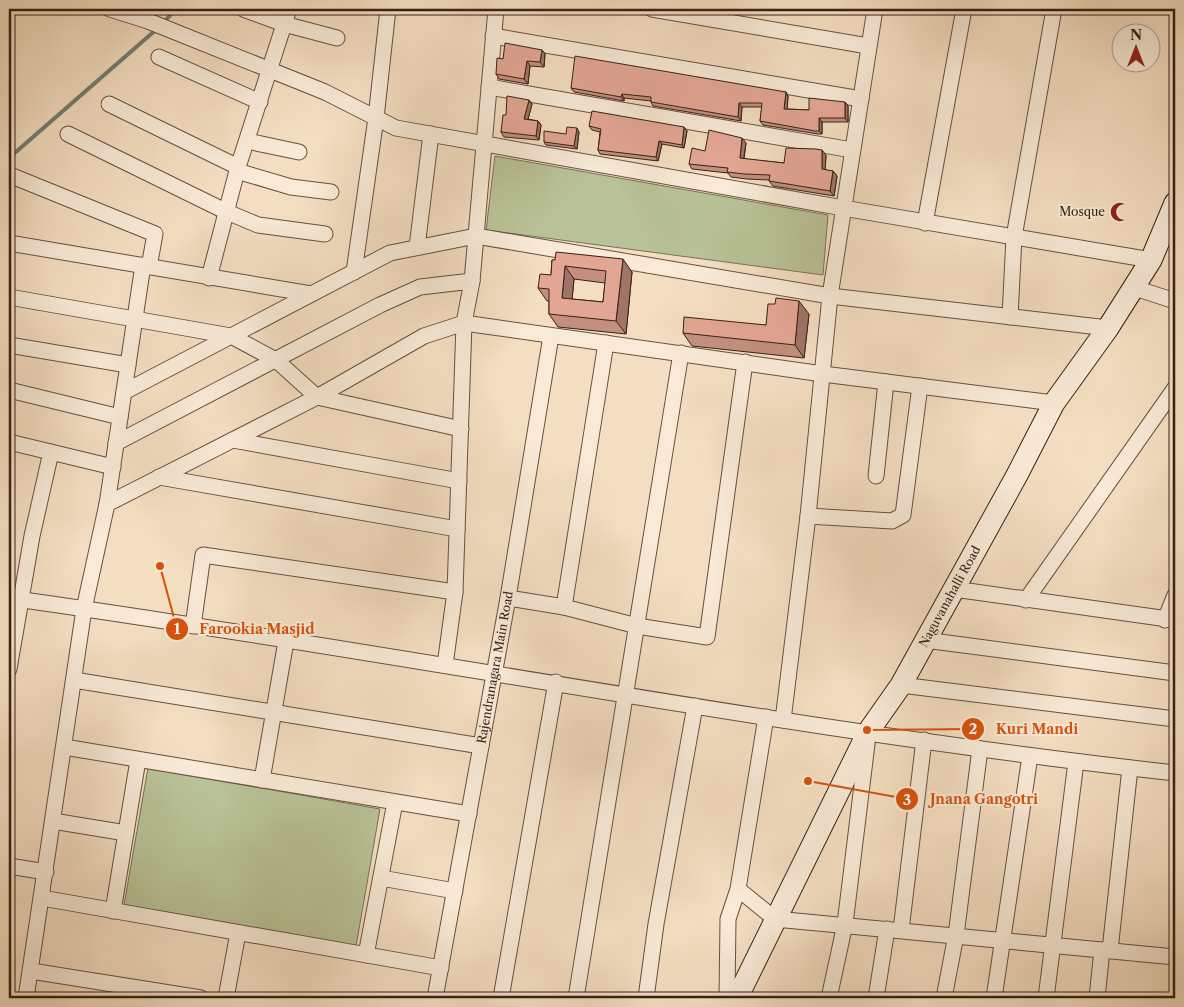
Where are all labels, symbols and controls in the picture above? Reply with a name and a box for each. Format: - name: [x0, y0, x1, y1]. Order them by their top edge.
- north arrow: [1112, 22, 1162, 72]
- text: N: [1130, 26, 1142, 44]
- mosque icon: Mosque: [1109, 201, 1131, 223]
- place label: Mosque: [1059, 204, 1105, 219]
- street label: Naguvanahalli Road: [915, 542, 984, 650]
- street label: Rajendranagara Main Road: [474, 589, 516, 745]
- callout: Farookia Masjid: [165, 615, 325, 644]
- text: 1: [174, 619, 181, 638]
- text: Farookia Masjid: [199, 620, 315, 638]
- callout: Kuri Mandi: [961, 714, 1088, 743]
- text: 2: [969, 719, 978, 738]
- text: Kuri Mandi: [996, 720, 1078, 738]
- callout: Jnana Gangotri: [895, 785, 1048, 814]
- text: 3: [903, 790, 911, 809]
- text: Jnana Gangotri: [927, 790, 1038, 808]

